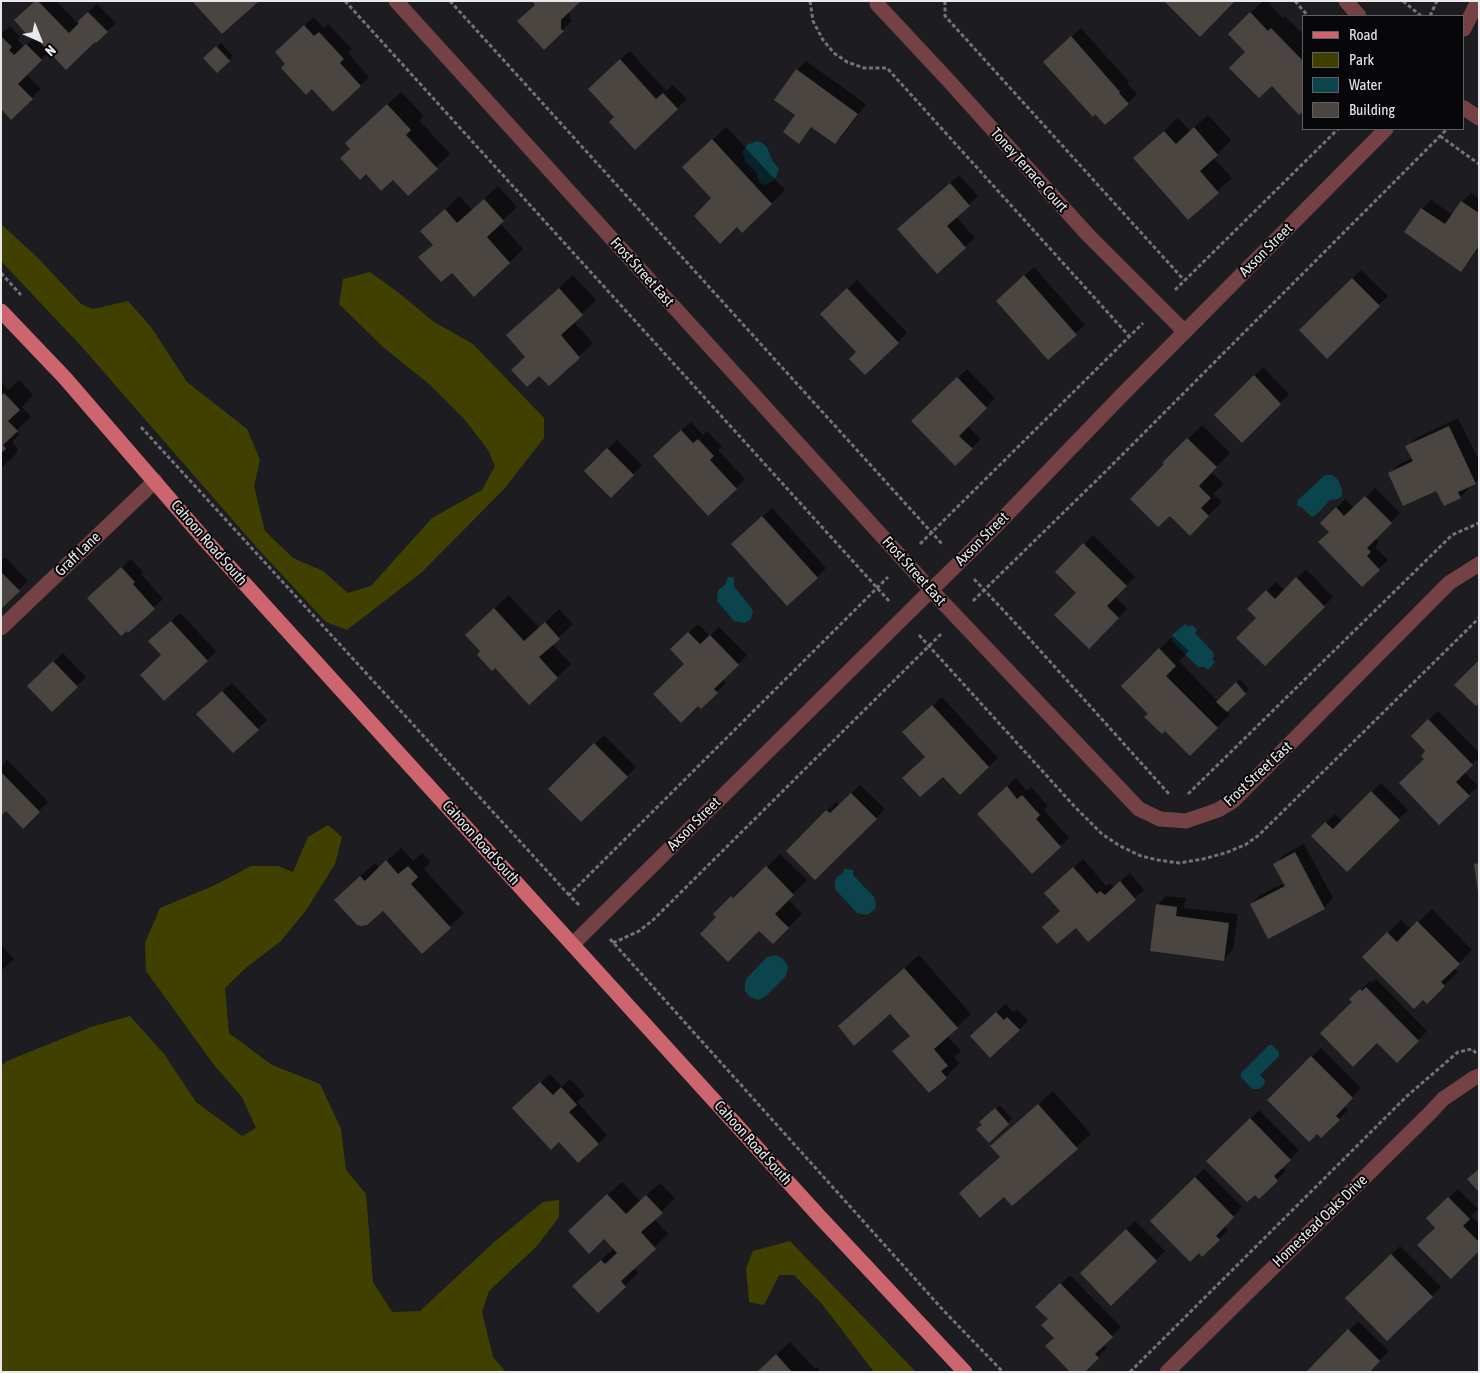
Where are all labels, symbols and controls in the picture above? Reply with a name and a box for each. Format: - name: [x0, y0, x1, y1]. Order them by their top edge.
- north arrow: [15, 15, 65, 65]
- legend: [1302, 15, 1465, 130]
- text: Road: [1349, 26, 1378, 43]
- text: N: [42, 42, 59, 59]
- text: Park: [1349, 51, 1374, 68]
- text: Water: [1349, 76, 1382, 93]
- text: Building: [1349, 101, 1395, 118]
- street label: Toney Terrace Court: [987, 124, 1071, 216]
- street label: Axson Street: [1236, 220, 1296, 280]
- street label: Frost Street East: [606, 234, 678, 310]
- street label: Cahoon Road South: [167, 497, 251, 589]
- street label: Axson Street: [952, 509, 1012, 569]
- street label: Graff Lane: [52, 528, 104, 580]
- street label: Frost Street East: [878, 533, 950, 609]
- street label: Frost Street East: [1220, 738, 1296, 810]
- street label: Axson Street: [664, 794, 724, 854]
- street label: Cahoon Road South: [438, 797, 524, 889]
- street label: Cahoon Road South: [710, 1097, 796, 1189]
- street label: Homestead Oaks Drive: [1269, 1171, 1371, 1271]

